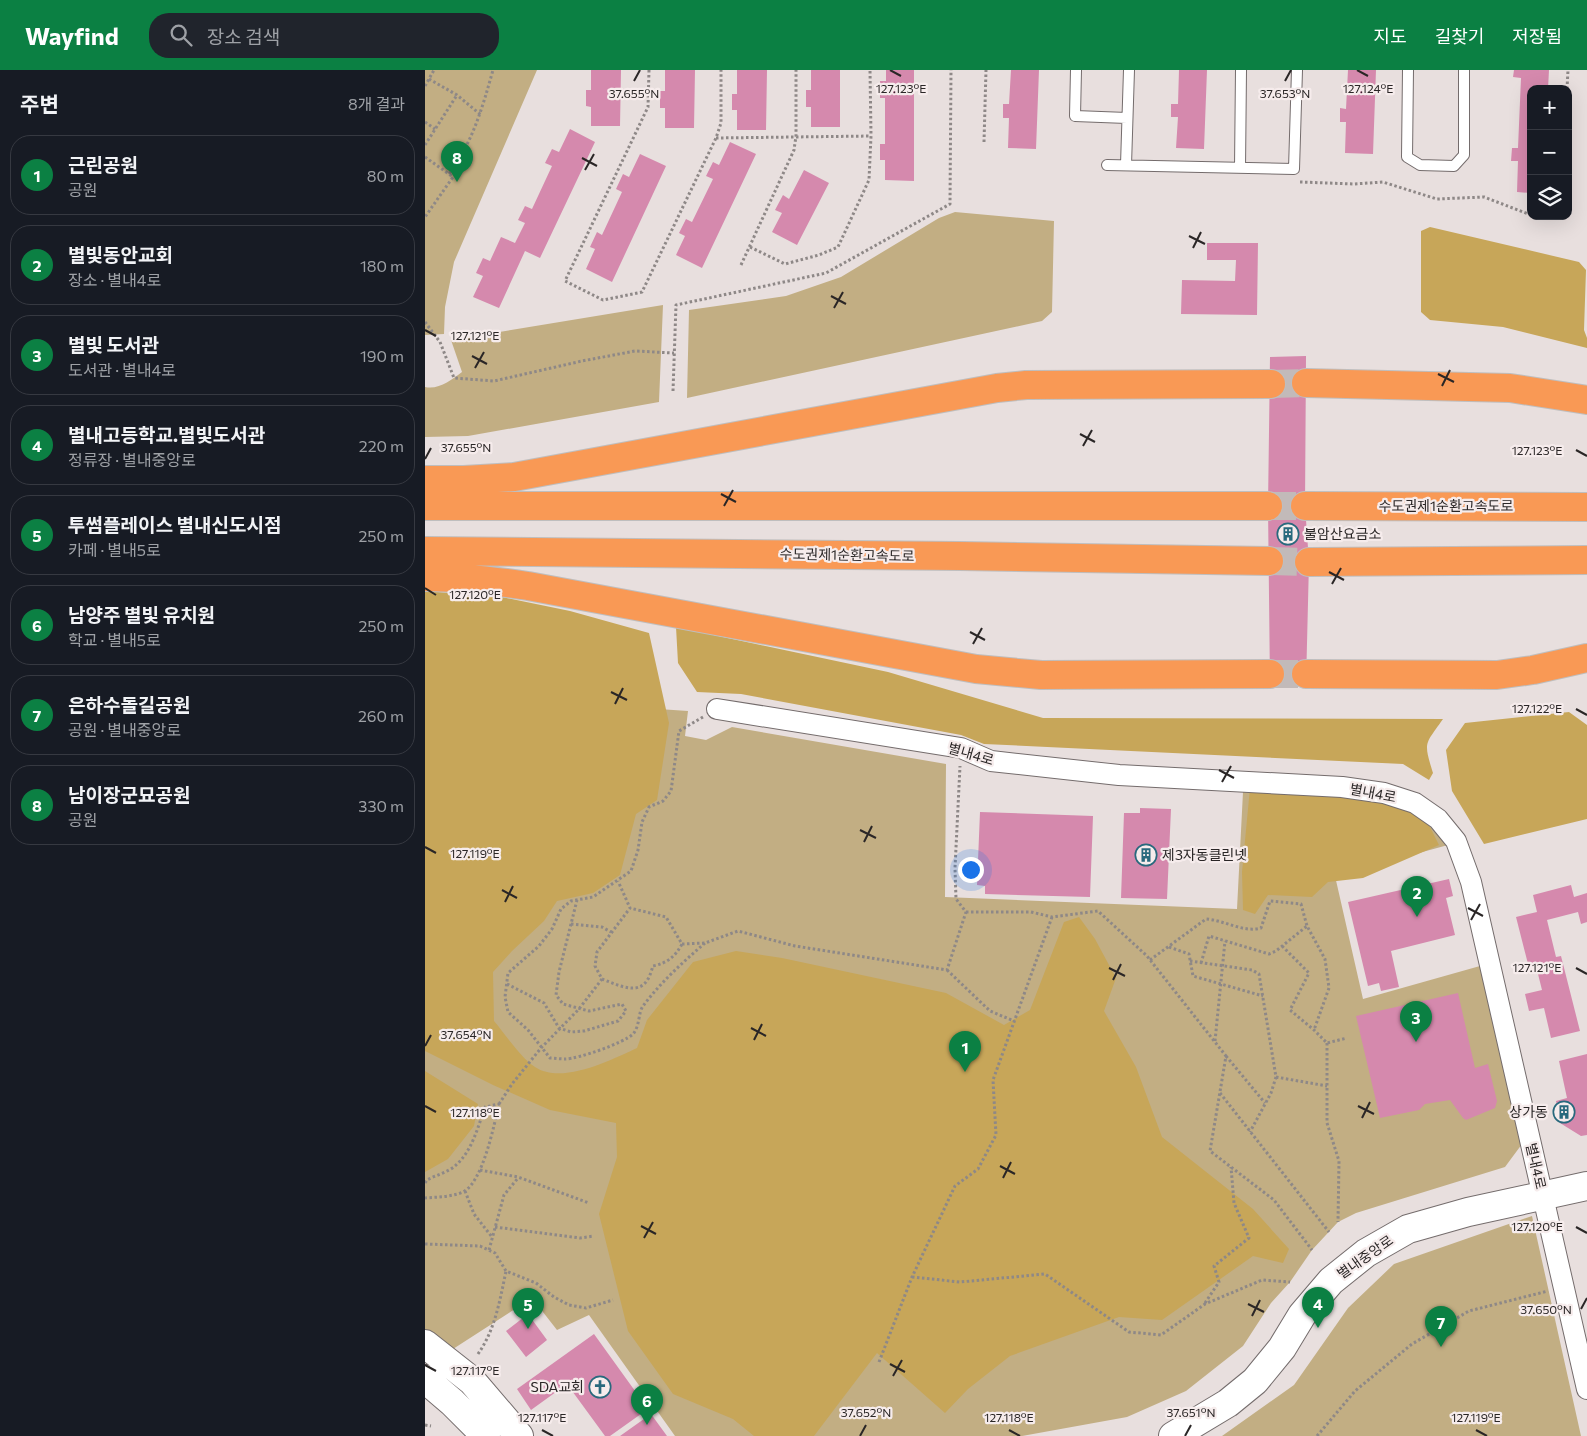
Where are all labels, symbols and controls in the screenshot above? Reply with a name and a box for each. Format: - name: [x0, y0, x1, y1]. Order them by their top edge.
- search box: [149, 13, 499, 58]
- text: Wayfind: [25, 21, 119, 50]
- icon: search: [167, 21, 195, 49]
- text: 장소 검색: [207, 25, 280, 48]
- text: 지도: [1374, 25, 1407, 47]
- text: 길찾기: [1435, 25, 1484, 47]
- text: 저장됨: [1512, 25, 1562, 47]
- text: 127.123°E: [876, 81, 926, 95]
- text: 127.124°E: [1343, 81, 1393, 95]
- map controls: [1527, 85, 1572, 220]
- button: +: [1527, 85, 1572, 130]
- text: 37.655°N: [609, 86, 659, 100]
- text: 37.653°N: [1260, 86, 1310, 100]
- text: 주변: [20, 91, 59, 116]
- text: 8개 결과: [348, 94, 405, 113]
- button: −: [1527, 130, 1572, 175]
- pin: 8: [441, 141, 473, 182]
- text: 근린공원: [68, 153, 138, 176]
- text: 1: [33, 166, 41, 185]
- text: 80 m: [367, 166, 404, 185]
- button: layers: [1527, 175, 1572, 220]
- text: 공원: [68, 180, 97, 199]
- text: 별빛동안교회: [68, 243, 173, 266]
- text: 2: [32, 256, 42, 275]
- text: 180 m: [360, 256, 404, 275]
- text: 장소 · 별내4로: [68, 270, 161, 289]
- text: 127.121°E: [451, 328, 499, 342]
- text: 별빛 도서관: [68, 333, 159, 356]
- text: 3: [32, 346, 42, 365]
- text: 190 m: [360, 346, 404, 365]
- text: 도서관 · 별내4로: [68, 360, 176, 379]
- text: 별내고등학교.별빛도서관: [68, 423, 265, 446]
- text: 4: [32, 436, 42, 455]
- text: 220 m: [359, 436, 404, 455]
- text: 37.655°N: [441, 440, 491, 454]
- text: 127.123°E: [1512, 443, 1562, 457]
- text: 정류장 · 별내중앙로: [68, 450, 196, 469]
- street label: 수도권제1순환고속도로: [1379, 497, 1514, 514]
- text: 투썸플레이스 별내신도시점: [68, 513, 281, 536]
- building icon: 불암산요금소: [1276, 522, 1300, 546]
- place label: 불암산요금소: [1304, 525, 1381, 542]
- text: 5: [32, 526, 42, 545]
- text: 250 m: [358, 526, 404, 545]
- text: 카페 · 별내5로: [68, 540, 161, 559]
- street label: 수도권제1순환고속도로: [779, 545, 915, 564]
- text: 127.120°E: [449, 587, 501, 601]
- text: 남양주 별빛 유치원: [68, 603, 215, 626]
- text: 6: [32, 616, 42, 635]
- text: 250 m: [358, 616, 404, 635]
- text: 학교 · 별내5로: [68, 630, 161, 649]
- text: 은하수돌길공원: [68, 693, 190, 716]
- text: 127.122°E: [1512, 701, 1562, 715]
- text: 7: [33, 706, 41, 725]
- text: 260 m: [358, 706, 404, 725]
- text: 공원 · 별내중앙로: [68, 720, 181, 739]
- street label: 별내4로: [946, 739, 996, 768]
- street label: 별내4로: [1348, 780, 1398, 805]
- text: 남이장군묘공원: [68, 783, 190, 806]
- text: 8: [32, 796, 42, 815]
- text: 330 m: [358, 796, 404, 815]
- text: 공원: [68, 810, 97, 829]
- building icon: 제3자동클린넷: [1134, 843, 1158, 867]
- text: 127.119°E: [450, 846, 500, 860]
- place label: 제3자동클린넷: [1162, 846, 1247, 863]
- your location: [958, 857, 984, 883]
- pin: 2: [1401, 876, 1433, 917]
- text: 127.121°E: [1513, 960, 1561, 974]
- pin: 3: [1400, 1001, 1432, 1042]
- text: 37.654°N: [441, 1027, 492, 1041]
- pin: 1: [949, 1031, 981, 1072]
- building icon: 상가동: [1552, 1100, 1576, 1124]
- place label: 상가동: [1509, 1103, 1548, 1120]
- text: 127.118°E: [450, 1105, 500, 1119]
- street label: 별내4로: [1523, 1141, 1550, 1191]
- text: 127.120°E: [1511, 1219, 1563, 1233]
- street label: 별내중앙로: [1333, 1231, 1396, 1282]
- pin: 4: [1302, 1287, 1334, 1328]
- pin: 5: [512, 1288, 544, 1329]
- text: 37.650°N: [1520, 1302, 1572, 1316]
- pin: 7: [1425, 1306, 1457, 1347]
- text: 127.117°E: [451, 1363, 499, 1377]
- church icon: SDA교회: [588, 1375, 612, 1399]
- place label: SDA교회: [530, 1378, 584, 1395]
- pin: 6: [631, 1384, 663, 1425]
- text: 37.652°N: [841, 1405, 891, 1419]
- text: 37.651°N: [1166, 1405, 1216, 1419]
- text: 127.117°E: [518, 1410, 566, 1424]
- text: 127.118°E: [984, 1410, 1034, 1424]
- text: 127.119°E: [1451, 1410, 1501, 1424]

